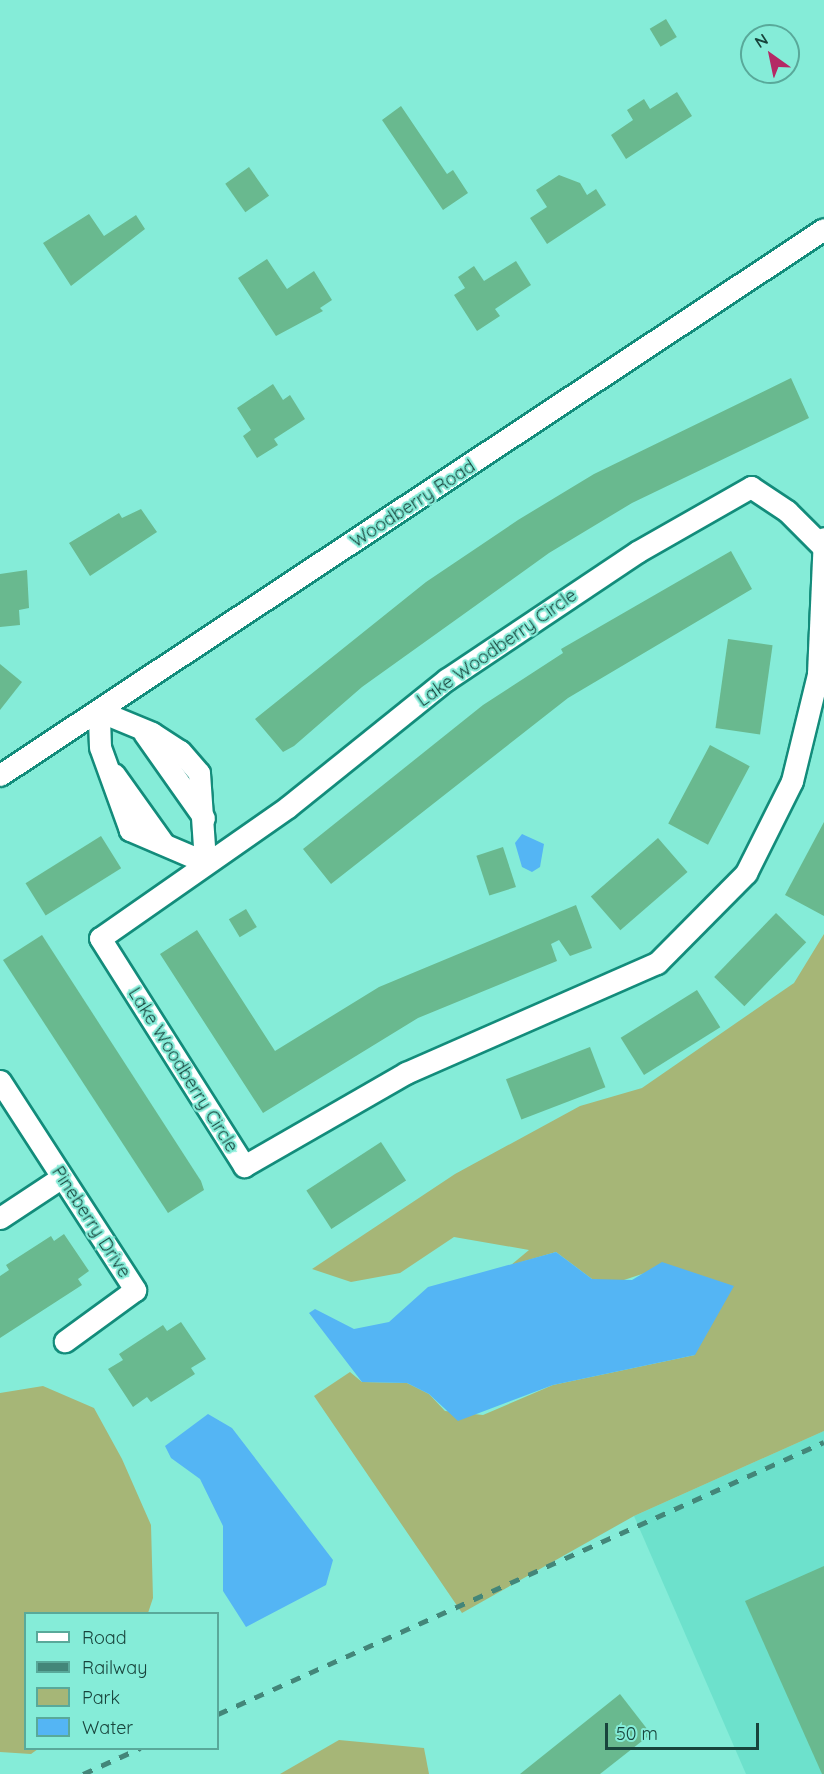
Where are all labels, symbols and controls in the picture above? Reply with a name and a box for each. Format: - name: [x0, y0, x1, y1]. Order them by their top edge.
- north arrow: [740, 24, 800, 84]
- text: N: [751, 29, 772, 52]
- street label: Woodberry Road: [347, 456, 479, 552]
- street label: Lake Woodberry Circle: [413, 585, 581, 711]
- street label: Lake Woodberry Circle: [123, 984, 243, 1156]
- street label: Pineberry Drive: [47, 1162, 135, 1282]
- legend: [24, 1612, 219, 1750]
- text: Road: [82, 1626, 127, 1649]
- text: Railway: [82, 1656, 148, 1679]
- text: Park: [82, 1686, 120, 1709]
- scale bar: [608, 1711, 762, 1749]
- text: Water: [82, 1716, 133, 1739]
- text: 50 m: [616, 1722, 658, 1745]

